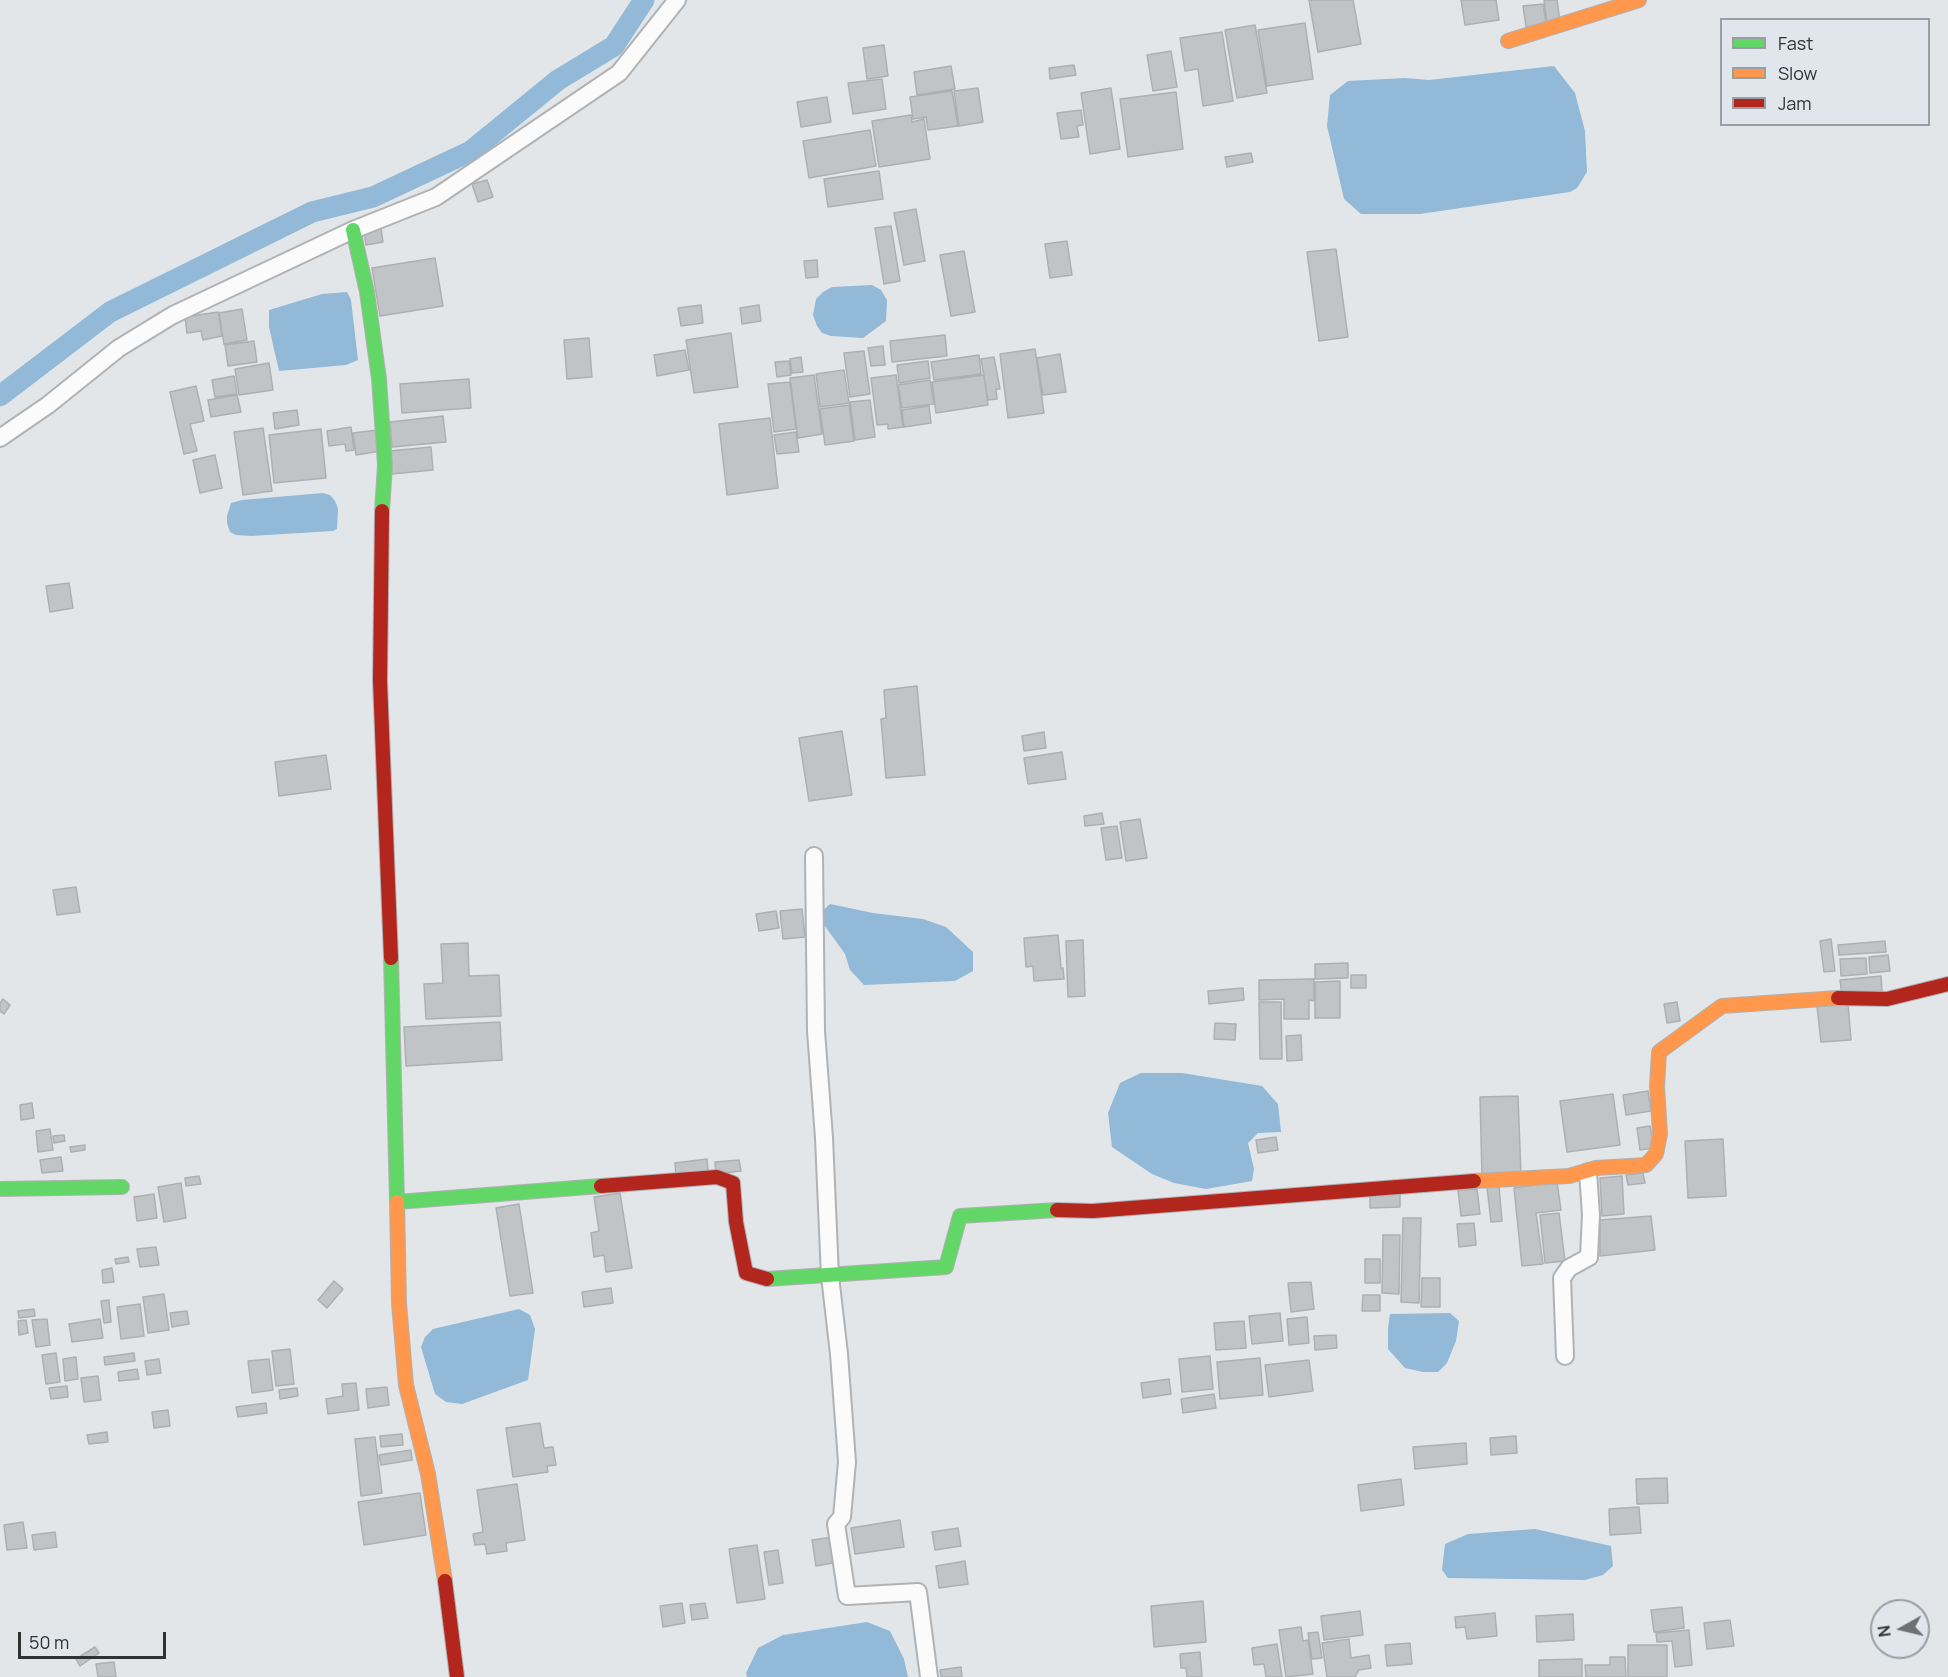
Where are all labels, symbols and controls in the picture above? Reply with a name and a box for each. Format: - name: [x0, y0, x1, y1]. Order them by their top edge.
- legend: [1720, 18, 1930, 126]
- text: Fast: [1778, 31, 1813, 55]
- text: Slow: [1778, 61, 1817, 85]
- text: Jam: [1778, 91, 1812, 115]
- north arrow: [1870, 1599, 1930, 1659]
- scale bar: [21, 1620, 170, 1658]
- text: N: [1872, 1624, 1896, 1638]
- text: 50 m: [29, 1630, 69, 1654]

